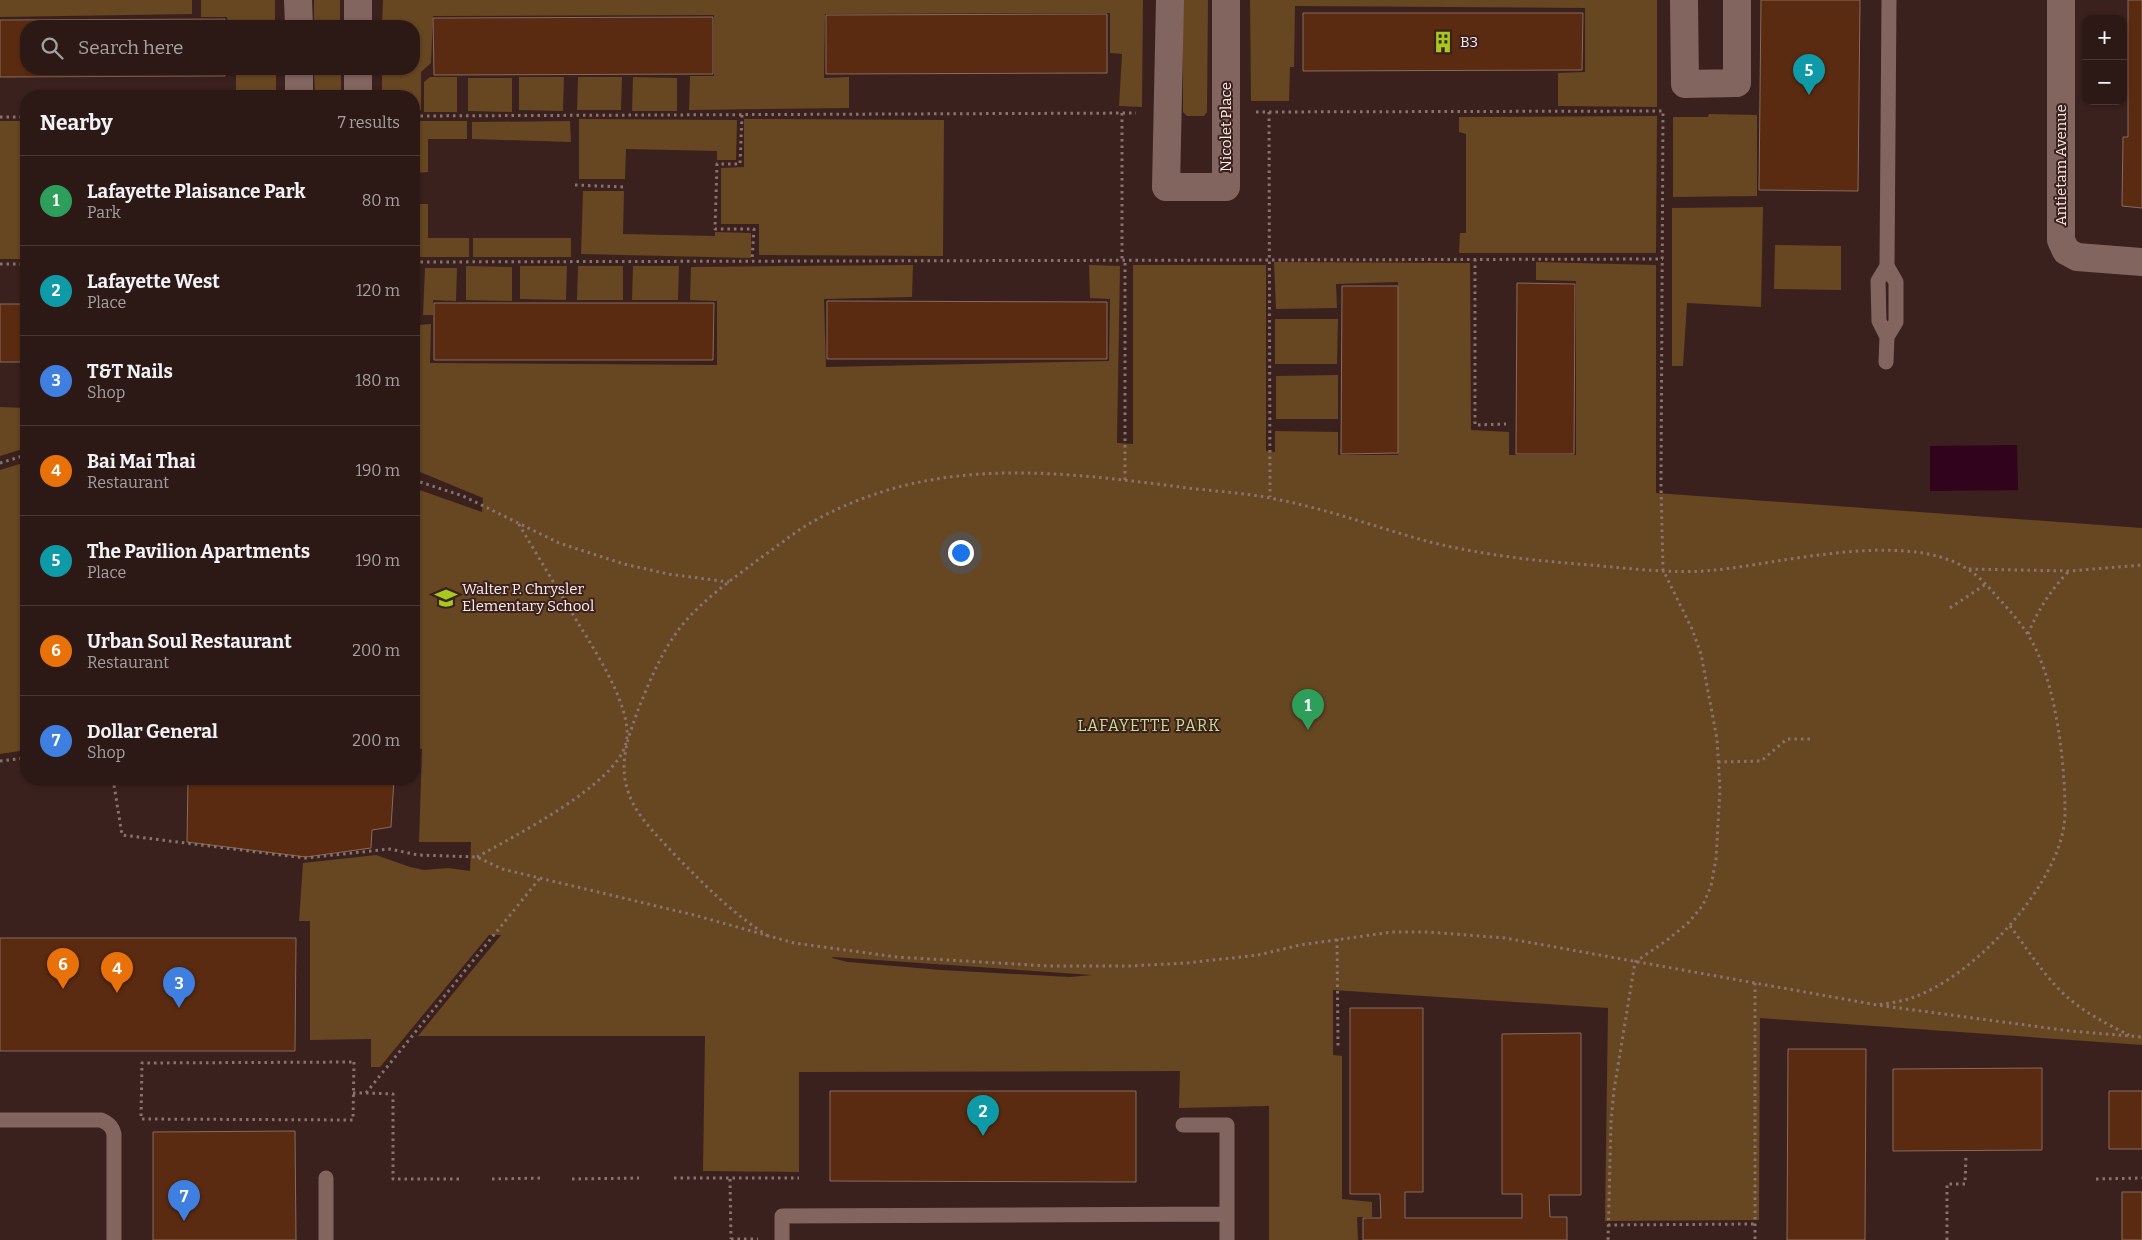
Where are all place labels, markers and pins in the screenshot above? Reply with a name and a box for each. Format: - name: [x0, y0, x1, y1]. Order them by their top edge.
- building icon: B3: [1430, 29, 1456, 55]
- place label: B3: [1460, 33, 1478, 51]
- pin: 5: [1793, 54, 1825, 95]
- place label: Walter P. Chrysler Elementary School: [462, 580, 594, 615]
- school or university icon: Walter P. Chrysler Elementary School: [433, 585, 459, 611]
- pin: 1: [1292, 689, 1324, 730]
- pin: 6: [47, 948, 79, 989]
- pin: 4: [101, 952, 133, 993]
- pin: 3: [163, 967, 195, 1008]
- pin: 2: [967, 1095, 999, 1136]
- pin: 7: [168, 1180, 200, 1221]

